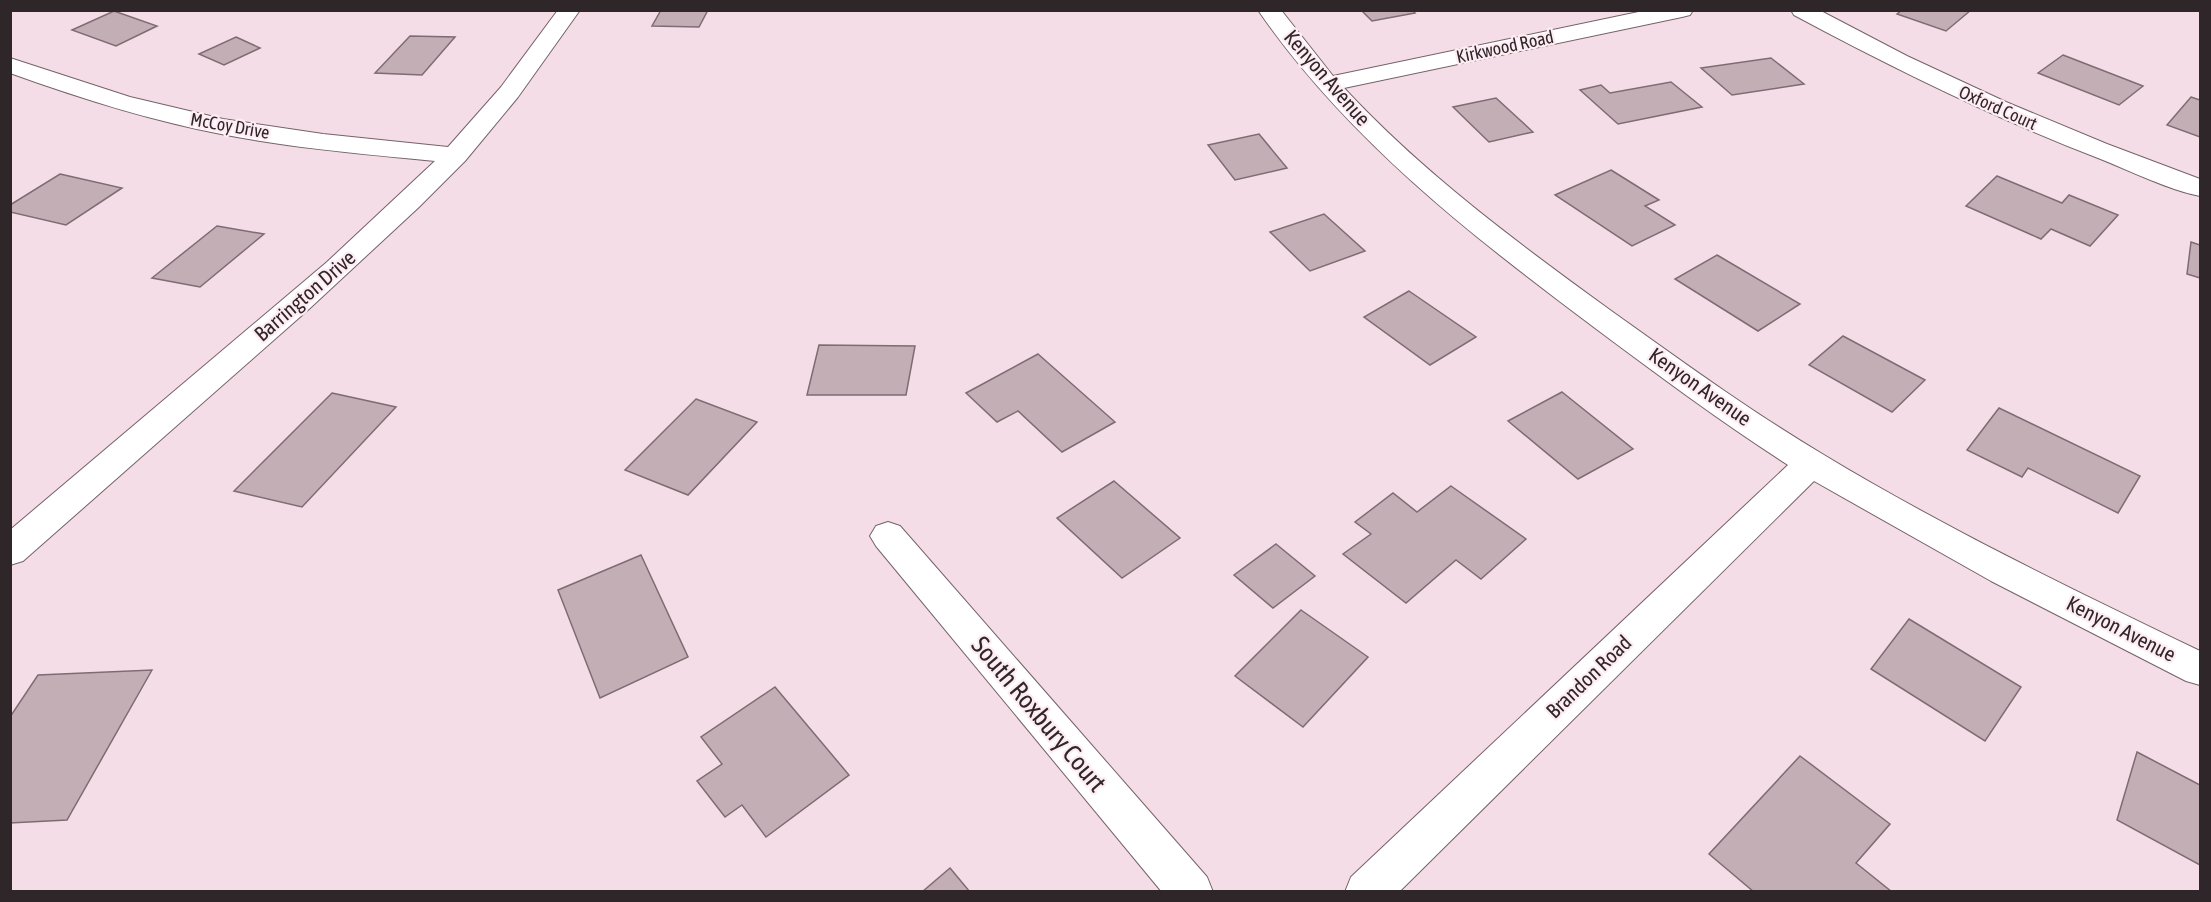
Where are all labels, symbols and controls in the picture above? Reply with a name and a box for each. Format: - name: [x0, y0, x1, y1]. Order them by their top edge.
- street label: Kenyon Avenue: [1280, 25, 1376, 130]
- street label: Kirkwood Road: [1454, 26, 1556, 67]
- street label: Oxford Court: [1956, 81, 2040, 134]
- street label: McCoy Drive: [189, 108, 271, 143]
- street label: Barrington Drive: [249, 245, 360, 346]
- street label: Kenyon Avenue: [1645, 342, 1756, 430]
- street label: Kenyon Avenue: [2063, 590, 2180, 666]
- street label: South Roxbury Court: [965, 630, 1113, 798]
- street label: Brandon Road: [1541, 630, 1636, 723]

